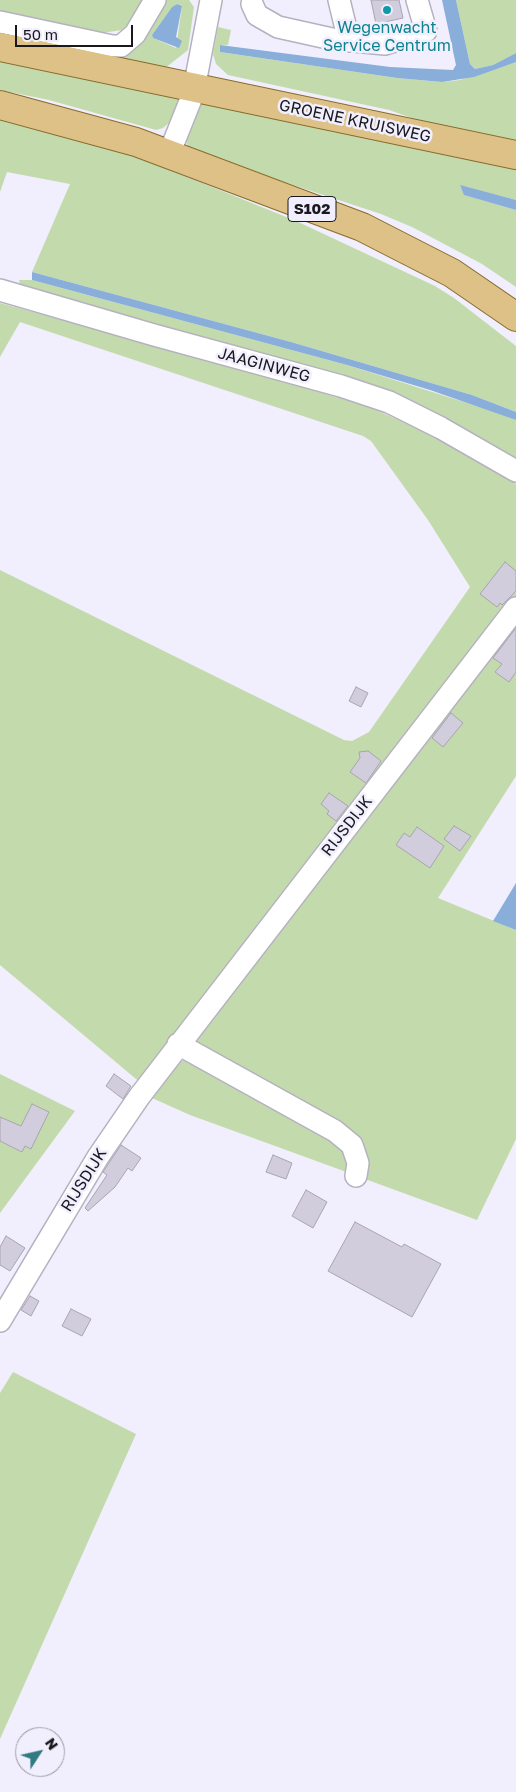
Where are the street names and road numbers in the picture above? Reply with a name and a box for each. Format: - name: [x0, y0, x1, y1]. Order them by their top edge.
- street label: GROENE KRUISWEG: [277, 96, 433, 146]
- road number: S102: [288, 196, 336, 222]
- street label: JAAGINWEG: [216, 343, 312, 387]
- street label: RIJSDIJK: [318, 792, 376, 860]
- street label: RIJSDIJK: [57, 1145, 111, 1215]

